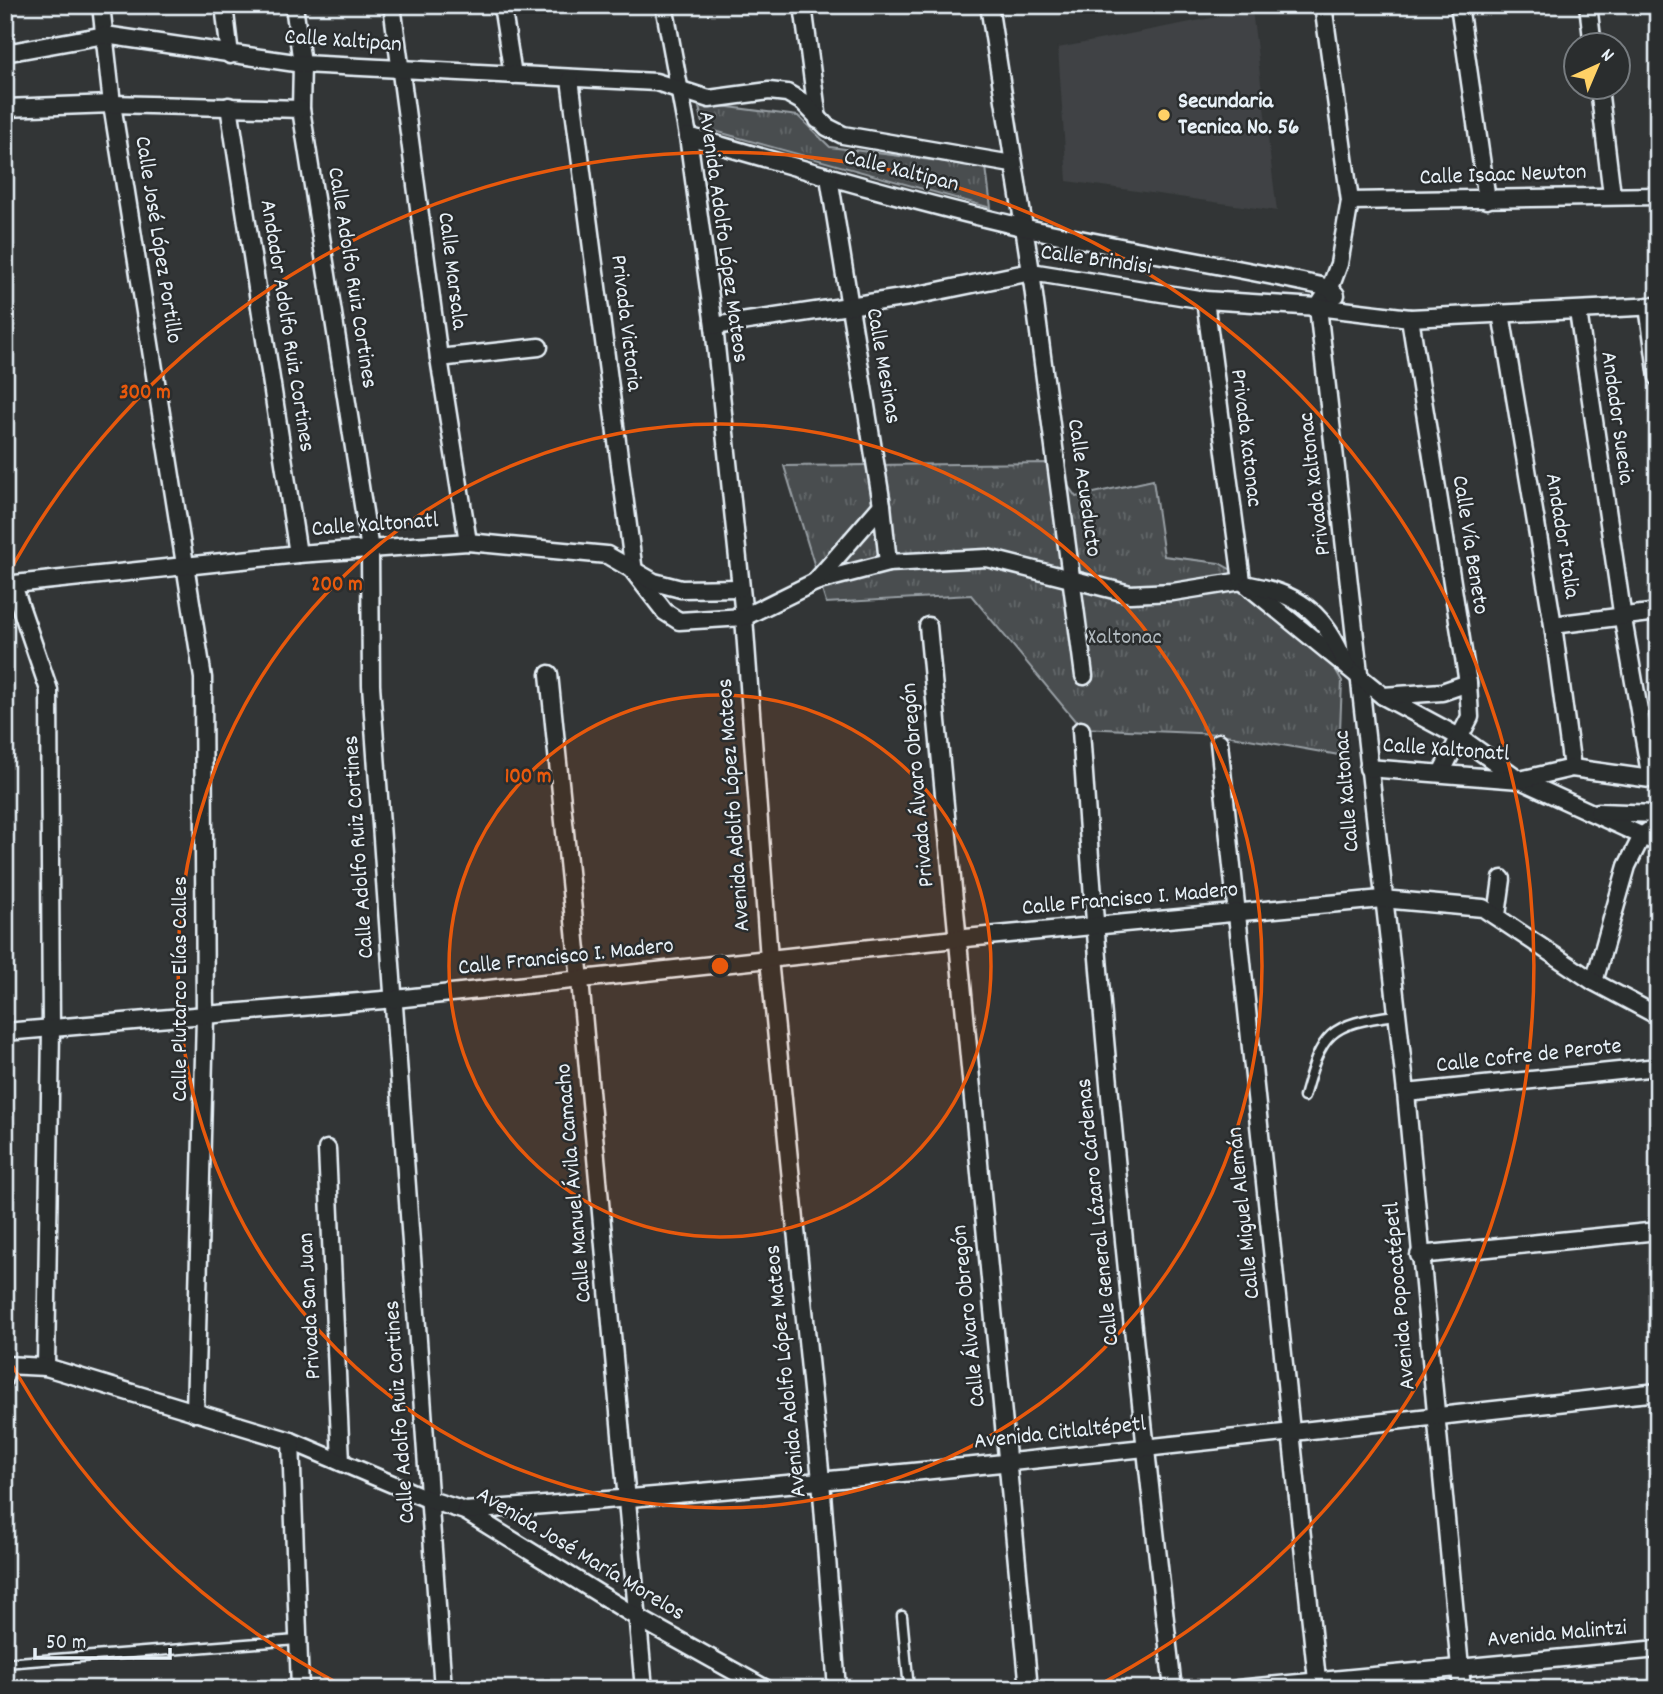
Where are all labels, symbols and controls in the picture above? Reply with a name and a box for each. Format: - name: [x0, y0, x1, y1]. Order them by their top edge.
- street label: Calle Xaltipan: [283, 21, 403, 63]
- north arrow: [1562, 32, 1632, 102]
- text: N: [1594, 43, 1619, 69]
- place label: Secundaria Tecnica No. 56: [1178, 86, 1299, 145]
- marker: Secundaria Tecnica No. 56: [1156, 107, 1172, 123]
- street label: Avenida Adolfo López Mateos: [688, 109, 756, 365]
- street label: Calle José López Portillo: [124, 134, 190, 346]
- street label: Calle Xaltipan: [840, 142, 962, 202]
- street label: Calle Isaac Newton: [1419, 157, 1587, 195]
- street label: Calle Adolfo Ruiz Cortines: [317, 165, 385, 391]
- street label: Andador Adolfo Ruiz Cortines: [250, 198, 322, 454]
- street label: Calle Marsala: [427, 210, 475, 333]
- street label: Calle Brindisi: [1038, 237, 1154, 285]
- street label: Privada Victoria: [600, 253, 650, 394]
- street label: Calle Mesinas: [856, 305, 908, 427]
- street label: Andador Suecia: [1590, 349, 1642, 488]
- street label: Privada Xatonac: [1220, 367, 1270, 509]
- text: 300 m: [119, 379, 171, 409]
- street label: Privada Xaltonac: [1291, 410, 1341, 558]
- street label: Calle Acueducto: [1057, 417, 1109, 559]
- street label: Andador Italia: [1535, 471, 1587, 602]
- street label: Calle Vía Beneto: [1442, 473, 1496, 617]
- street label: Calle Xaltonatl: [311, 505, 440, 547]
- text: 200 m: [311, 571, 363, 601]
- park label: Xaltonac: [1088, 622, 1162, 655]
- street label: Avenida Adolfo López Mateos: [710, 677, 760, 933]
- street label: Privada Álvaro Obregón: [894, 681, 944, 889]
- street label: Calle Xaltonac: [1326, 729, 1370, 853]
- street label: Calle Xaltonatl: [1382, 730, 1511, 772]
- street label: Calle Adolfo Ruiz Cortines: [336, 734, 384, 960]
- text: 100 m: [505, 763, 551, 793]
- street label: Calle Francisco I. Madero: [1021, 874, 1239, 926]
- street label: Calle Plutarco Elías Calles: [165, 876, 198, 1102]
- street label: Calle Francisco I. Madero: [457, 930, 675, 986]
- centre of rings: [708, 954, 732, 978]
- street label: Calle Cofre de Perote: [1435, 1031, 1623, 1083]
- street label: Calle Manuel Ávila Camacho: [548, 1062, 602, 1304]
- street label: Calle General Lázaro Cárdenas: [1069, 1077, 1129, 1347]
- street label: Calle Miguel Alemán: [1220, 1125, 1270, 1301]
- street label: Avenida Popocatépetl: [1376, 1200, 1426, 1391]
- street label: Calle Álvaro Obregón: [944, 1223, 996, 1409]
- street label: Privada San Juan: [291, 1232, 331, 1380]
- street label: Avenida Adolfo López Mateos: [757, 1243, 817, 1499]
- street label: Calle Adolfo Ruiz Cortines: [377, 1299, 425, 1525]
- street label: Avenida Citlaltépetl: [972, 1409, 1148, 1459]
- street label: Avenida José María Morelos: [469, 1479, 691, 1631]
- street label: Avenida Malintzi: [1486, 1612, 1628, 1658]
- scale bar: [35, 1617, 170, 1661]
- text: 50 m: [46, 1629, 86, 1659]

